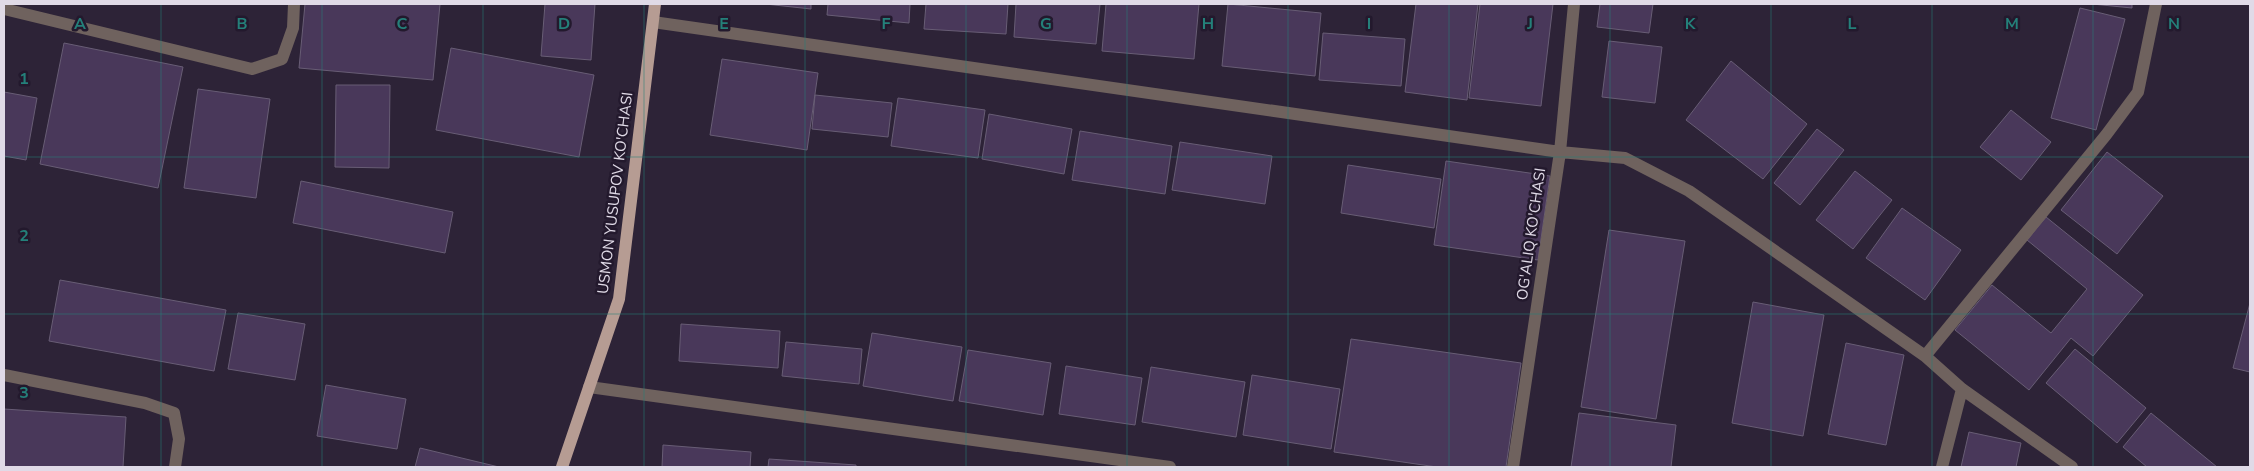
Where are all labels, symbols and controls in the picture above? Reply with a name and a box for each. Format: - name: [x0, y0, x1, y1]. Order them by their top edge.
- text: A: [74, 13, 86, 35]
- text: B: [236, 13, 248, 35]
- text: C: [397, 13, 408, 35]
- text: D: [558, 13, 570, 35]
- text: E: [719, 13, 729, 35]
- text: F: [882, 13, 891, 35]
- text: G: [1040, 13, 1052, 35]
- text: H: [1202, 13, 1214, 35]
- text: I: [1367, 13, 1371, 35]
- text: J: [1526, 13, 1533, 35]
- text: K: [1685, 13, 1697, 35]
- text: L: [1848, 13, 1857, 35]
- text: M: [2005, 13, 2019, 35]
- text: N: [2168, 13, 2180, 35]
- text: 1: [19, 68, 29, 90]
- street label: USMON YUSUPOV KO'CHASI: [593, 91, 637, 295]
- street label: OG'ALIQ KO'CHASI: [1512, 167, 1550, 301]
- text: 2: [19, 225, 29, 247]
- text: 3: [19, 382, 29, 404]

